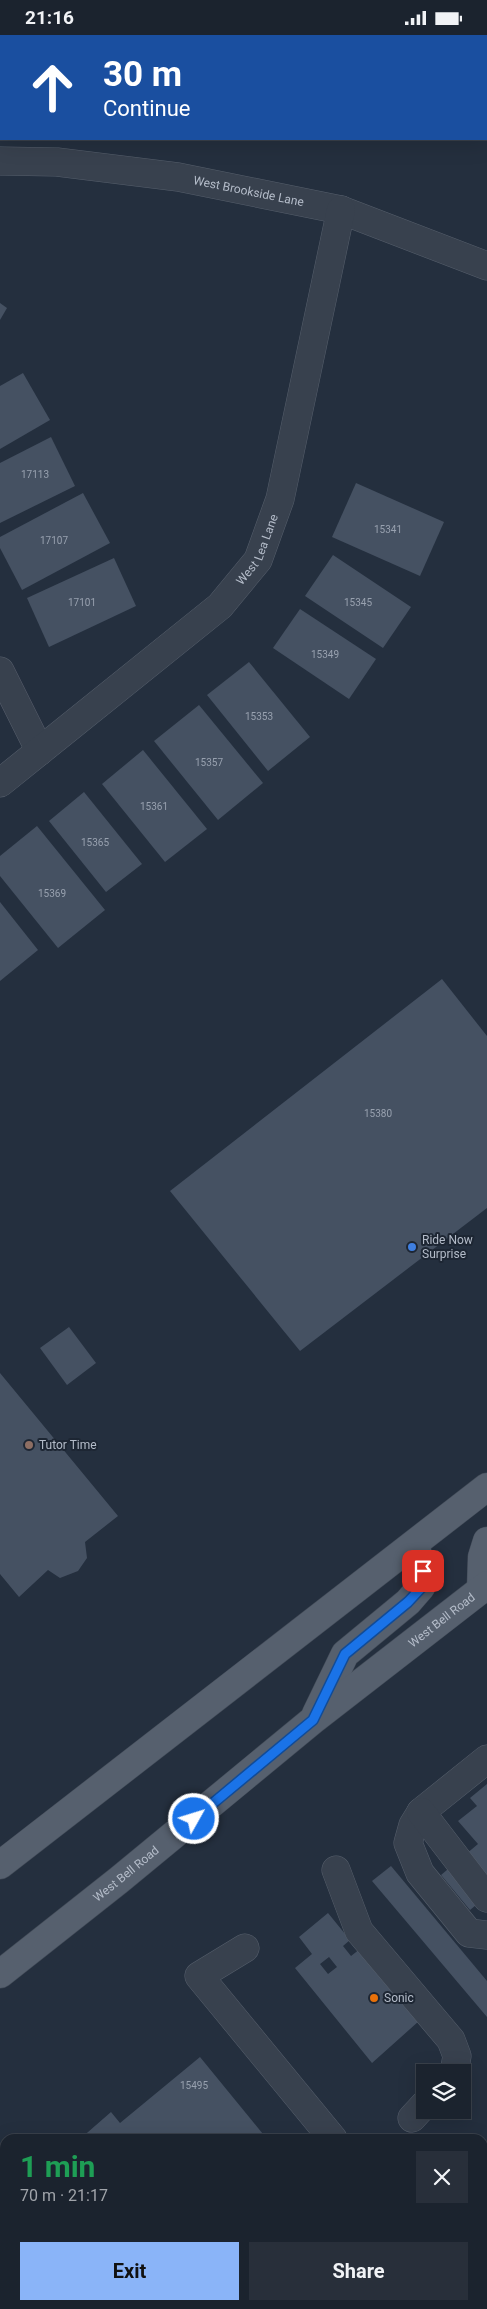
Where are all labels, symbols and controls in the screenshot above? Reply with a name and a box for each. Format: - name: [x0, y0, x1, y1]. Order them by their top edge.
- text: 21:16: [25, 6, 74, 29]
- text: 30 m: [103, 54, 182, 95]
- icon: ahead: [20, 55, 85, 120]
- text: Continue: [103, 96, 191, 121]
- street label: West Brookside Lane: [192, 173, 305, 209]
- house number: 17113: [21, 469, 49, 480]
- street label: West Lea Lane: [233, 512, 281, 588]
- house number: 15341: [374, 524, 402, 535]
- house number: 17107: [40, 535, 68, 546]
- house number: 17101: [68, 597, 96, 608]
- house number: 15345: [344, 597, 372, 608]
- house number: 15349: [311, 649, 339, 660]
- house number: 15353: [245, 711, 273, 722]
- house number: 15357: [195, 757, 223, 768]
- house number: 15361: [140, 801, 168, 812]
- house number: 15365: [81, 837, 109, 848]
- house number: 15369: [38, 888, 66, 899]
- house number: 15380: [364, 1108, 392, 1119]
- place label: Ride Now Surprise: [422, 1233, 473, 1261]
- marker: Ride Now Surprise: [406, 1241, 418, 1253]
- place label: Tutor Time: [39, 1438, 97, 1452]
- marker: Tutor Time: [23, 1439, 35, 1451]
- pin: [402, 1550, 444, 1592]
- icon: arrive: [409, 1557, 437, 1585]
- street label: West Bell Road: [406, 1590, 478, 1650]
- position arrow: [167, 1792, 219, 1844]
- street label: West Bell Road: [91, 1843, 162, 1905]
- place label: Sonic: [384, 1991, 414, 2005]
- marker: Sonic: [368, 1992, 380, 2004]
- map controls: [416, 2064, 471, 2119]
- button: layers: [416, 2064, 471, 2119]
- house number: 15495: [180, 2080, 208, 2091]
- text: 1 min: [20, 2149, 95, 2184]
- button: close: [416, 2151, 468, 2203]
- text: 70 m · 21:17: [20, 2186, 108, 2205]
- button: Exit: [20, 2242, 239, 2300]
- button: Share: [249, 2242, 468, 2300]

